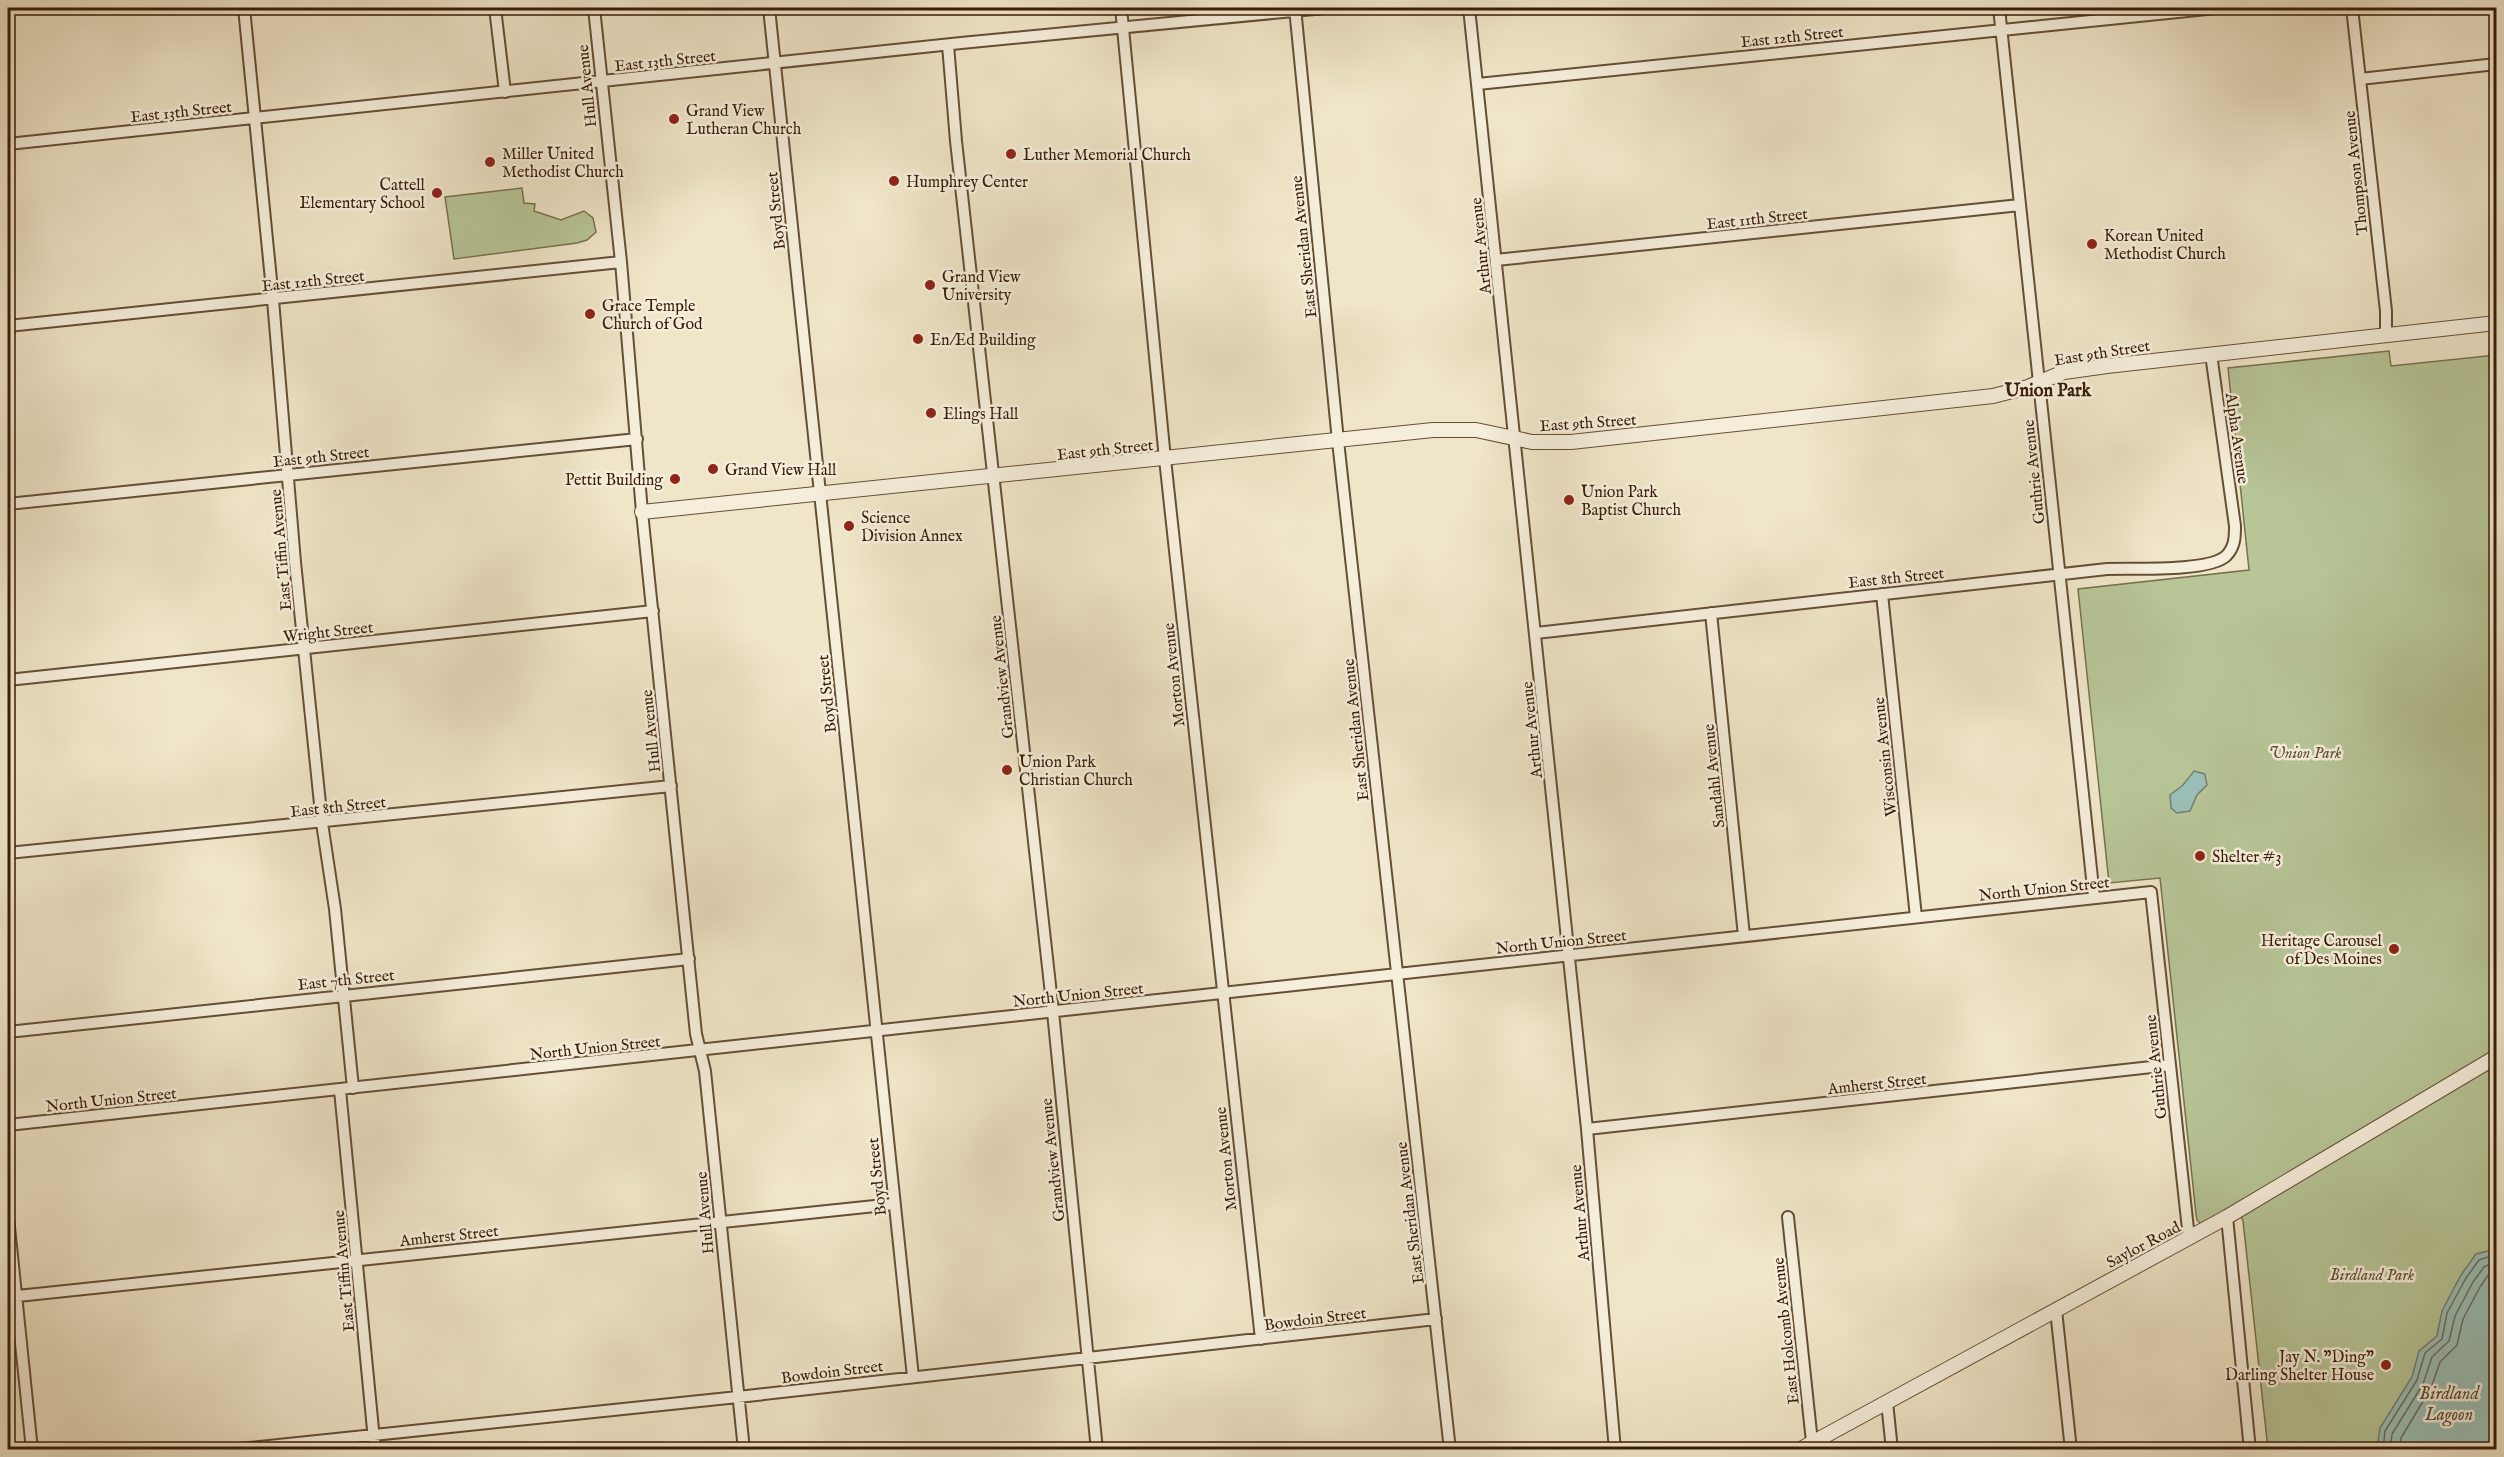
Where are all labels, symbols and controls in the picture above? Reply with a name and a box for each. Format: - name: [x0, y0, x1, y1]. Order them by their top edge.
- street label: East 12th Street: [1740, 23, 1845, 53]
- street label: Hull Avenue: [574, 43, 602, 128]
- street label: East 13th Street: [614, 47, 717, 77]
- street label: East 13th Street: [130, 98, 233, 128]
- place label: Grand View Lutheran Church: [686, 102, 802, 140]
- street label: Thompson Avenue: [2341, 110, 2373, 236]
- marker: Grand View Lutheran Church: [667, 112, 681, 126]
- place label: Miller United Methodist Church: [502, 145, 624, 183]
- place label: Luther Memorial Church: [1023, 146, 1191, 166]
- marker: Luther Memorial Church: [1004, 147, 1018, 161]
- marker: Miller United Methodist Church: [483, 155, 497, 169]
- street label: Boyd Street: [763, 170, 791, 251]
- place label: Humphrey Center: [906, 173, 1028, 193]
- marker: Humphrey Center: [887, 174, 901, 188]
- street label: East Sheridan Avenue: [1288, 175, 1322, 319]
- place label: Cattell Elementary School: [299, 176, 426, 214]
- marker: Cattell Elementary School: [430, 186, 444, 200]
- street label: Arthur Avenue: [1467, 196, 1497, 296]
- street label: East 11th Street: [1706, 205, 1809, 235]
- place label: Korean United Methodist Church: [2104, 227, 2226, 265]
- marker: Korean United Methodist Church: [2085, 237, 2099, 251]
- street label: East 12th Street: [261, 267, 366, 297]
- place label: Grand View University: [942, 268, 1021, 306]
- marker: Grand View University: [923, 278, 937, 292]
- place label: Grace Temple Church of God: [602, 297, 703, 335]
- marker: Grace Temple Church of God: [583, 307, 597, 321]
- place label: En/Ed Building: [930, 331, 1036, 351]
- marker: En/Ed Building: [911, 332, 925, 346]
- street label: East 9th Street: [2053, 336, 2152, 371]
- district label: Union Park: [2004, 380, 2093, 403]
- street label: Alpha Avenue: [2220, 391, 2252, 485]
- place label: Elings Hall: [943, 405, 1019, 425]
- marker: Elings Hall: [924, 406, 938, 420]
- street label: East 9th Street: [1539, 411, 1638, 437]
- street label: Guthrie Avenue: [2020, 419, 2050, 525]
- street label: East 9th Street: [1056, 436, 1155, 466]
- street label: East 9th Street: [272, 443, 371, 473]
- place label: Grand View Hall: [725, 461, 837, 481]
- marker: Grand View Hall: [706, 462, 720, 476]
- place label: Pettit Building: [565, 471, 663, 491]
- marker: Pettit Building: [668, 472, 682, 486]
- place label: Union Park Baptist Church: [1581, 483, 1681, 521]
- street label: East Tiffin Avenue: [267, 488, 297, 611]
- marker: Union Park Baptist Church: [1562, 493, 1576, 507]
- place label: Science Division Annex: [861, 509, 963, 547]
- marker: Science Division Annex: [842, 519, 856, 533]
- street label: East 8th Street: [1847, 564, 1946, 594]
- street label: Grandview Avenue: [987, 614, 1019, 740]
- street label: Wright Street: [282, 618, 375, 648]
- street label: Morton Avenue: [1160, 622, 1190, 728]
- street label: Boyd Street: [814, 653, 842, 734]
- street label: East Sheridan Avenue: [1340, 658, 1374, 802]
- street label: Arthur Avenue: [1518, 680, 1548, 780]
- street label: Hull Avenue: [638, 688, 666, 773]
- street label: Wisconsin Avenue: [1870, 696, 1902, 817]
- street label: Sandahl Avenue: [1700, 723, 1730, 829]
- park label: Union Park: [2269, 744, 2342, 764]
- place label: Union Park Christian Church: [1019, 753, 1133, 791]
- marker: Union Park Christian Church: [1000, 763, 1014, 777]
- street label: East 8th Street: [289, 793, 388, 823]
- place label: Shelter #3: [2212, 848, 2281, 868]
- marker: Shelter #3: [2193, 849, 2207, 863]
- street label: North Union Street: [1978, 873, 2111, 907]
- street label: North Union Street: [1495, 926, 1628, 960]
- place label: Heritage Carousel of Des Moines: [2261, 932, 2383, 970]
- marker: Heritage Carousel of Des Moines: [2387, 942, 2401, 956]
- street label: East 7th Street: [297, 966, 396, 996]
- street label: North Union Street: [1012, 979, 1145, 1013]
- street label: Guthrie Avenue: [2142, 1014, 2172, 1120]
- street label: North Union Street: [529, 1032, 662, 1066]
- street label: Amherst Street: [1826, 1070, 1928, 1100]
- street label: North Union Street: [45, 1084, 178, 1118]
- street label: Grandview Avenue: [1038, 1097, 1070, 1223]
- street label: Morton Avenue: [1212, 1106, 1242, 1212]
- street label: Boyd Street: [864, 1136, 892, 1217]
- street label: East Sheridan Avenue: [1392, 1141, 1430, 1285]
- street label: Arthur Avenue: [1567, 1164, 1595, 1263]
- street label: Hull Avenue: [692, 1171, 720, 1255]
- street label: East Tiffin Avenue: [330, 1209, 360, 1332]
- street label: Saylor Road: [2103, 1218, 2185, 1274]
- street label: Amherst Street: [398, 1222, 500, 1252]
- street label: East Holcomb Avenue: [1769, 1256, 1805, 1405]
- park label: Birdland Park: [2330, 1266, 2415, 1286]
- street label: Bowdoin Street: [1263, 1304, 1368, 1336]
- place label: Jay N. "Ding" Darling Shelter House: [2225, 1348, 2374, 1386]
- street label: Bowdoin Street: [780, 1357, 885, 1389]
- marker: Jay N. "Ding" Darling Shelter House: [2379, 1358, 2393, 1372]
- water label: Birdland Lagoon: [2419, 1383, 2481, 1427]

